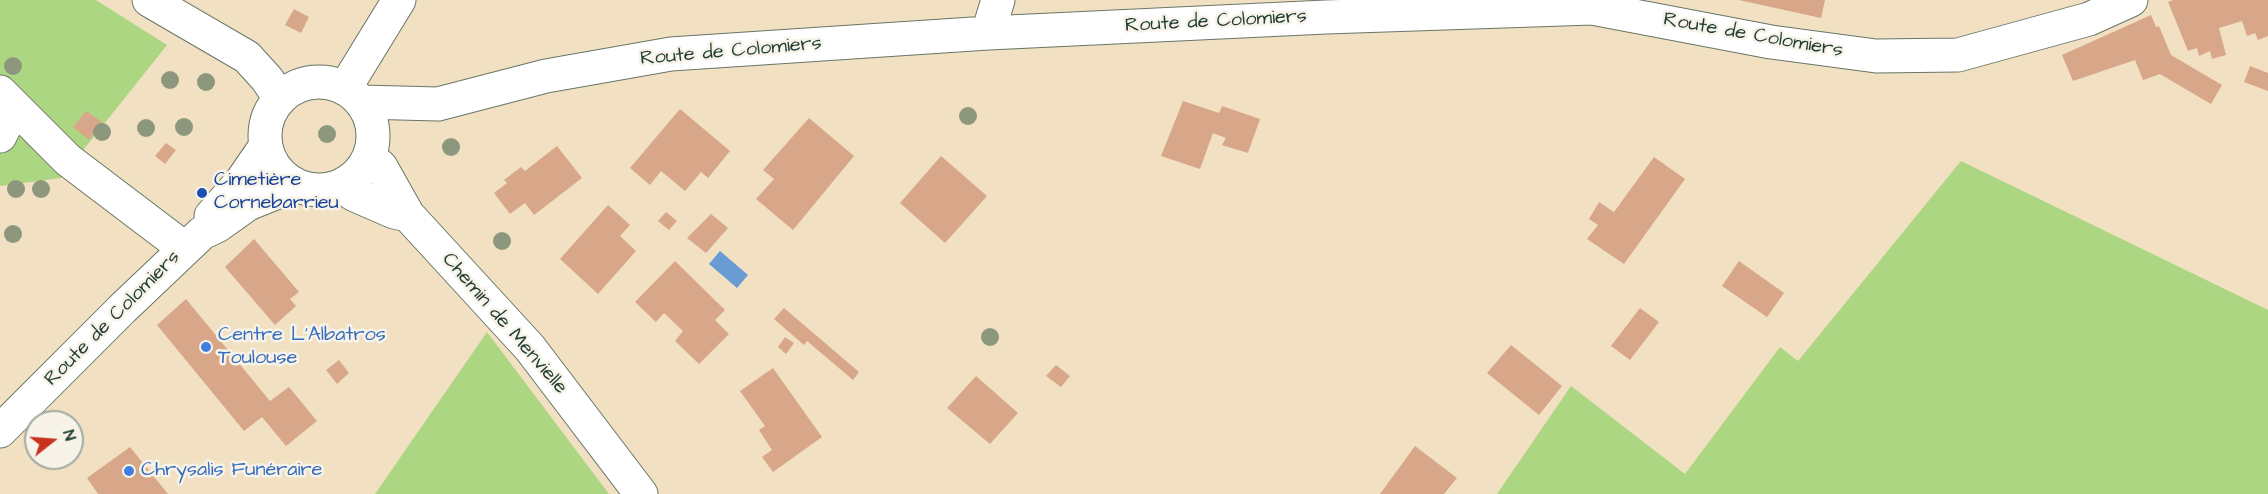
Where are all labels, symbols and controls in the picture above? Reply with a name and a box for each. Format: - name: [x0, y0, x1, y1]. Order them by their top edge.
- street label: Route de Colomiers: [1125, 5, 1307, 39]
- street label: Route de Colomiers: [1661, 8, 1845, 64]
- street label: Route de Colomiers: [639, 32, 823, 72]
- place label: Cimetière Cornebarrieu: [214, 169, 339, 216]
- marker: Cimetière Cornebarrieu: [195, 186, 209, 200]
- street label: Route de Colomiers: [40, 246, 186, 392]
- street label: Chemin de Menvielle: [436, 248, 572, 400]
- place label: Centre L'Albatros Toulouse: [218, 324, 386, 371]
- marker: Centre L'Albatros Toulouse: [199, 340, 213, 354]
- north arrow: [24, 410, 84, 470]
- text: N: [57, 427, 81, 443]
- place label: Chrysalis Funéraire: [141, 459, 322, 483]
- marker: Chrysalis Funéraire: [122, 464, 136, 478]

